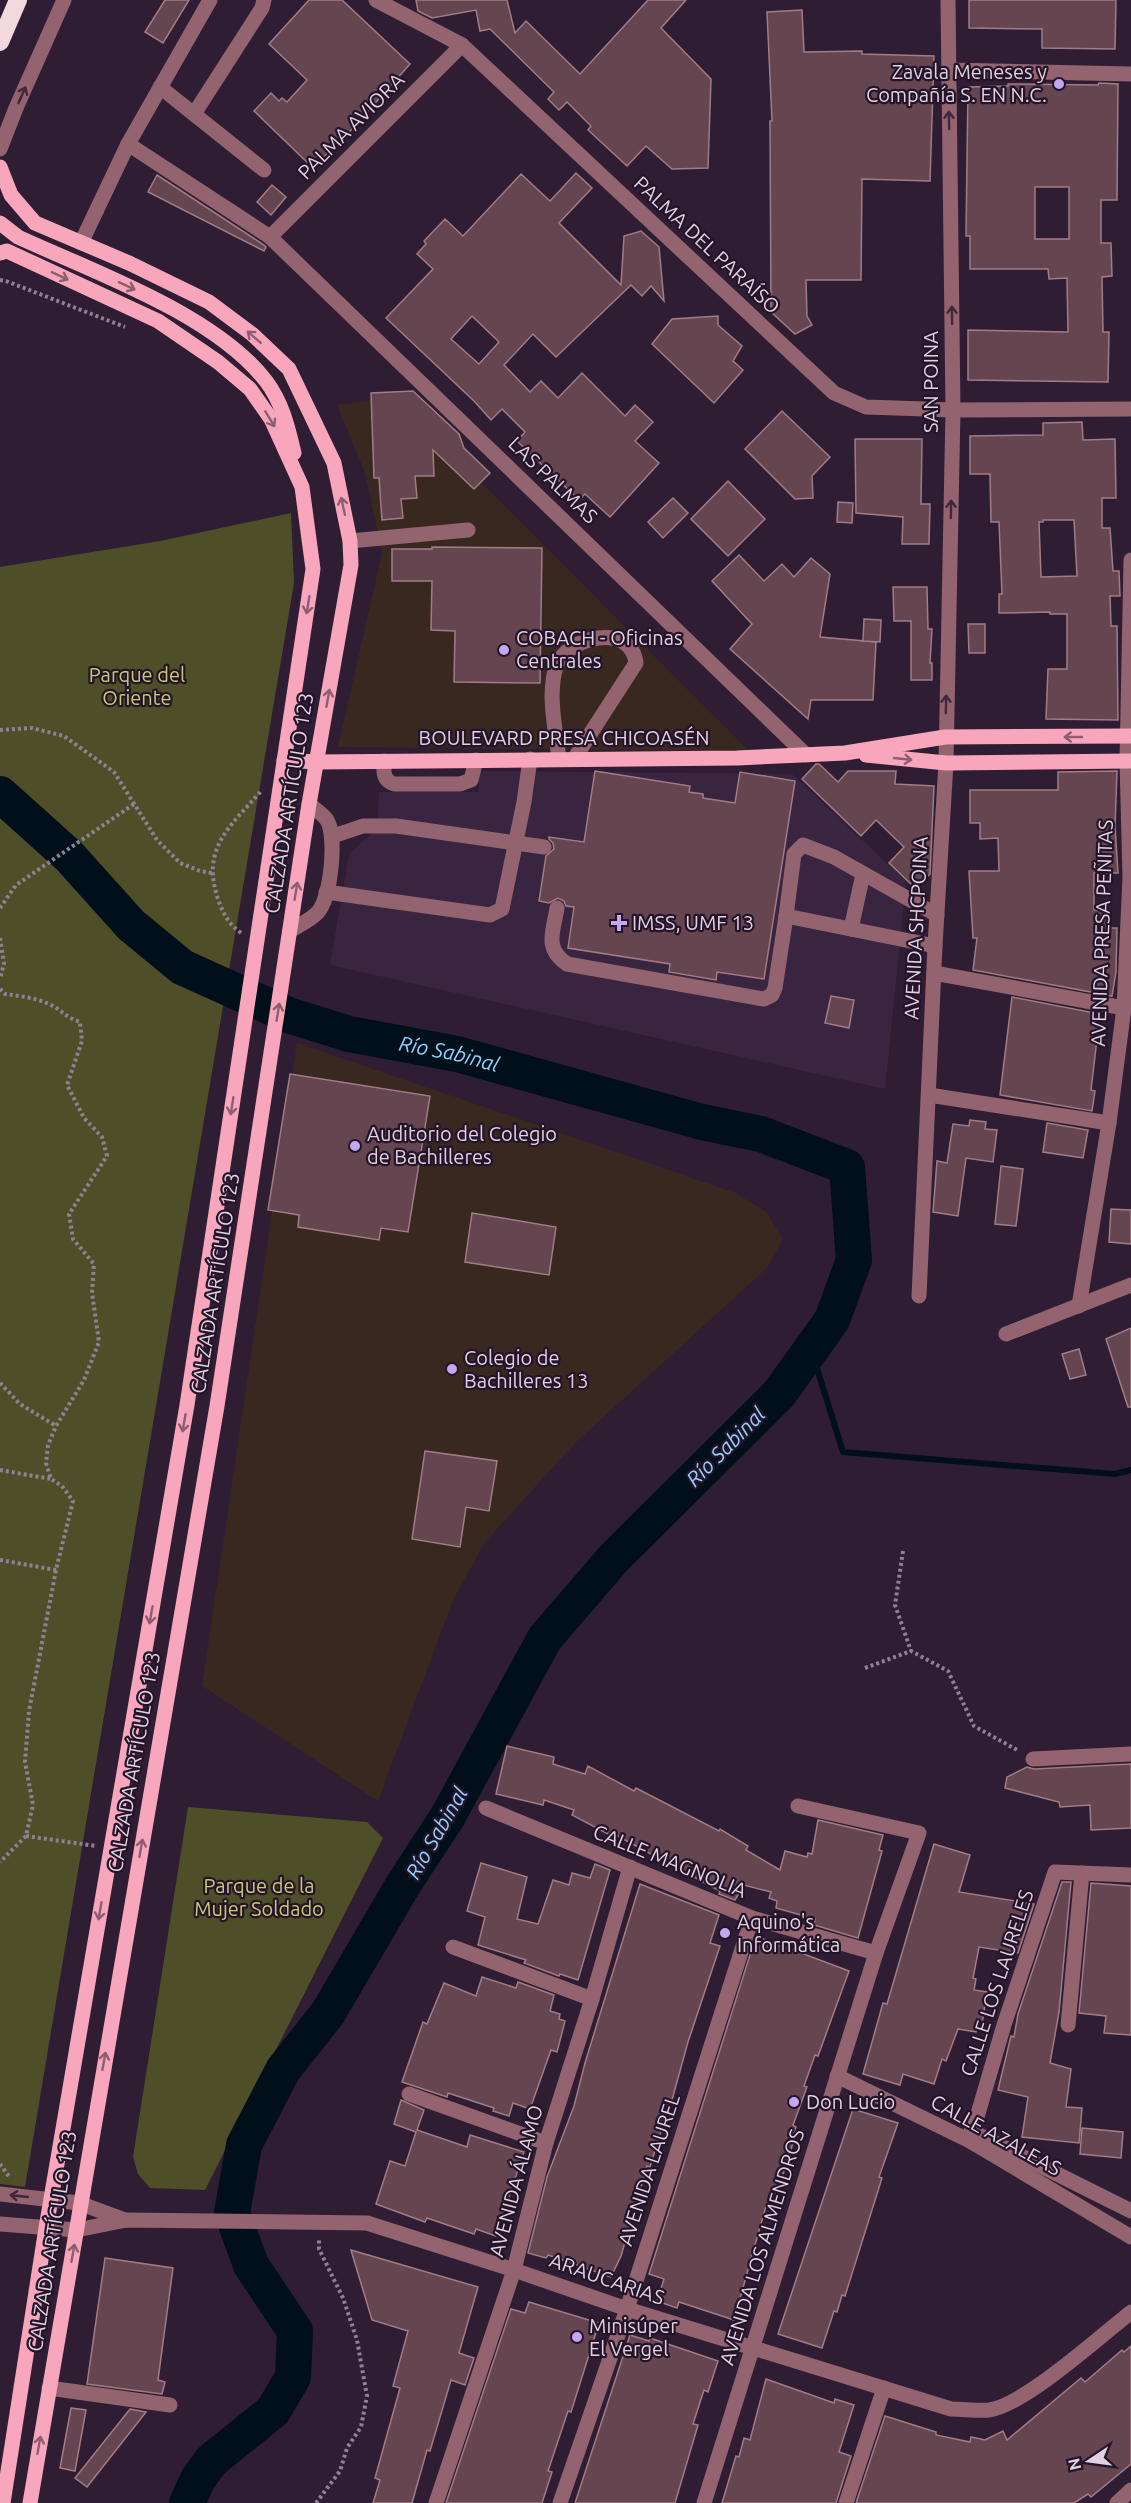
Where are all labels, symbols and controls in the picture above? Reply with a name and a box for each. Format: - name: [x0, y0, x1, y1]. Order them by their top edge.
- place label: Zavala Meneses y Compañía S. EN N.C.: [866, 60, 1047, 106]
- street label: PALMA AVIORA: [293, 68, 408, 183]
- marker: Zavala Meneses y Compañía S. EN N.C.: [1052, 77, 1066, 91]
- one-way arrow: [17, 86, 28, 104]
- one-way arrow: [943, 110, 954, 130]
- street label: PALMA DEL PARAÍSO: [630, 171, 785, 318]
- one-way arrow: [51, 271, 69, 282]
- one-way arrow: [118, 281, 136, 293]
- one-way arrow: [946, 305, 957, 325]
- one-way arrow: [247, 330, 262, 344]
- street label: SAN POINA: [919, 331, 942, 433]
- one-way arrow: [264, 410, 276, 427]
- street label: LAS PALMAS: [504, 432, 603, 528]
- one-way arrow: [337, 497, 348, 516]
- one-way arrow: [945, 500, 957, 520]
- one-way arrow: [302, 595, 313, 615]
- place label: COBACH - Oficinas Centrales: [516, 626, 683, 672]
- marker: COBACH - Oficinas Centrales: [497, 643, 511, 657]
- park label: Parque del Oriente: [89, 663, 185, 709]
- one-way arrow: [322, 689, 333, 708]
- street label: CALZADA ARTÍCULO 123: [260, 691, 317, 915]
- one-way arrow: [940, 695, 952, 715]
- street label: BOULEVARD PRESA CHICOASÉN: [419, 726, 709, 749]
- one-way arrow: [1063, 731, 1083, 742]
- one-way arrow: [893, 754, 913, 765]
- street label: AVENIDA PRESA PEÑITAS: [1086, 819, 1117, 1047]
- street label: AVENIDA SHCPOINA: [899, 836, 932, 1020]
- one-way arrow: [291, 881, 302, 901]
- place label: IMSS, UMF 13: [632, 911, 754, 934]
- marker: IMSS, UMF 13: [610, 914, 628, 932]
- one-way arrow: [272, 1003, 283, 1022]
- water label: Río Sabinal: [397, 1031, 502, 1076]
- one-way arrow: [226, 1095, 237, 1115]
- place label: Auditorio del Colegio de Bachilleres: [367, 1122, 557, 1168]
- marker: Auditorio del Colegio de Bachilleres: [348, 1139, 362, 1153]
- street label: CALZADA ARTÍCULO 123: [186, 1171, 243, 1395]
- place label: Colegio de Bachilleres 13: [464, 1346, 589, 1392]
- marker: Colegio de Bachilleres 13: [445, 1362, 459, 1376]
- water label: Río Sabinal: [681, 1402, 770, 1491]
- one-way arrow: [178, 1413, 189, 1433]
- one-way arrow: [145, 1605, 156, 1625]
- street label: CALZADA ARTÍCULO 123: [103, 1650, 164, 1874]
- water label: Río Sabinal: [400, 1782, 472, 1883]
- street label: CALLE MAGNOLIA: [590, 1819, 750, 1902]
- one-way arrow: [136, 1839, 147, 1858]
- park label: Parque de la Mujer Soldado: [194, 1874, 324, 1920]
- street label: CALLE LOS LAURELES: [955, 1887, 1038, 2079]
- one-way arrow: [94, 1901, 105, 1920]
- place label: Aquino's Informática: [737, 1910, 840, 1956]
- marker: Aquino's Informática: [718, 1926, 732, 1940]
- one-way arrow: [99, 2051, 110, 2071]
- street label: CALLE AZALEAS: [927, 2089, 1065, 2180]
- place label: Don Lucio: [806, 2090, 895, 2113]
- street label: AVENIDA LAUREL: [613, 2091, 684, 2249]
- marker: Don Lucio: [787, 2095, 801, 2109]
- street label: AVENIDA ÁLAMO: [484, 2102, 547, 2259]
- street label: AVENIDA LOS ALMENDROS: [715, 2126, 808, 2368]
- street label: CALZADA ARTÍCULO 123: [23, 2129, 80, 2353]
- one-way arrow: [9, 2191, 29, 2202]
- one-way arrow: [67, 2244, 78, 2263]
- street label: ARAUCARIAS: [547, 2248, 668, 2309]
- place label: Minisúper El Vergel: [589, 2314, 678, 2360]
- marker: Minisúper El Vergel: [570, 2330, 584, 2344]
- north arrow: [1059, 2431, 1119, 2491]
- one-way arrow: [34, 2436, 45, 2456]
- text: N: [1064, 2457, 1084, 2472]

